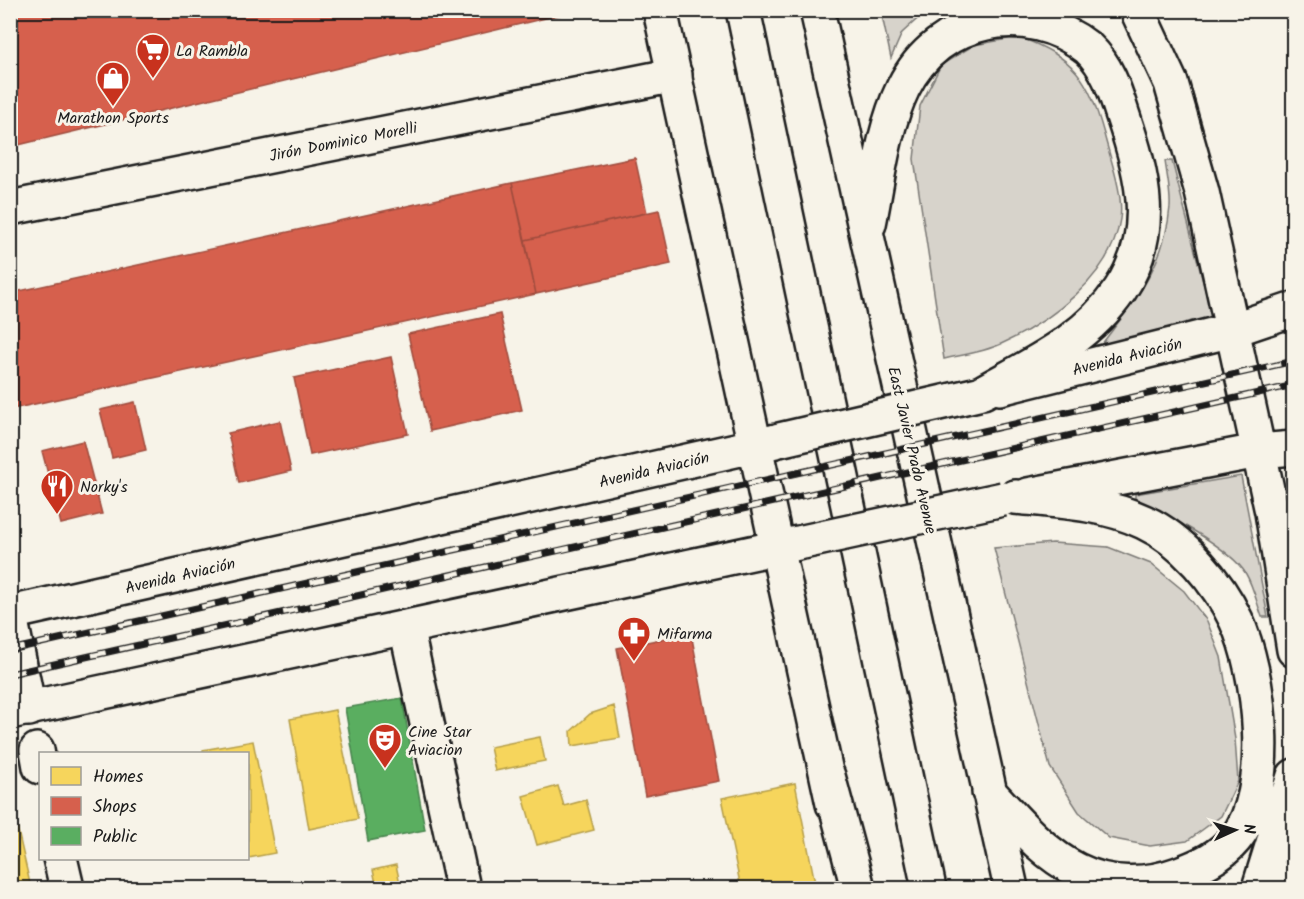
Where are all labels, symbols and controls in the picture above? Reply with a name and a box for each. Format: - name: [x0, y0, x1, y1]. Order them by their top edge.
- supermarket icon: La Rambla: [135, 32, 171, 79]
- place label: La Rambla: [176, 39, 248, 64]
- shop icon: Marathon Sports: [95, 60, 131, 107]
- place label: Marathon Sports: [57, 106, 169, 131]
- street label: Jirón Dominico Morelli: [267, 116, 420, 169]
- street label: Avenida Aviación: [1070, 332, 1185, 383]
- street label: East Javier Prado Avenue: [880, 364, 943, 536]
- street label: Avenida Aviación: [597, 446, 712, 495]
- restaurant icon: Norky's: [39, 468, 75, 515]
- place label: Norky's: [80, 475, 128, 500]
- street label: Avenida Aviación: [123, 552, 238, 601]
- pharmacy icon: Mifarma: [616, 615, 652, 662]
- place label: Mifarma: [657, 622, 713, 647]
- place label: Cine Star Aviacion: [408, 720, 473, 763]
- theatre icon: Cine Star Aviacion: [367, 722, 403, 769]
- legend: [39, 752, 249, 860]
- text: Homes: [93, 763, 144, 792]
- text: Shops: [93, 793, 137, 822]
- north arrow: [1205, 800, 1265, 860]
- text: Public: [93, 823, 138, 852]
- text: N: [1236, 823, 1261, 835]

